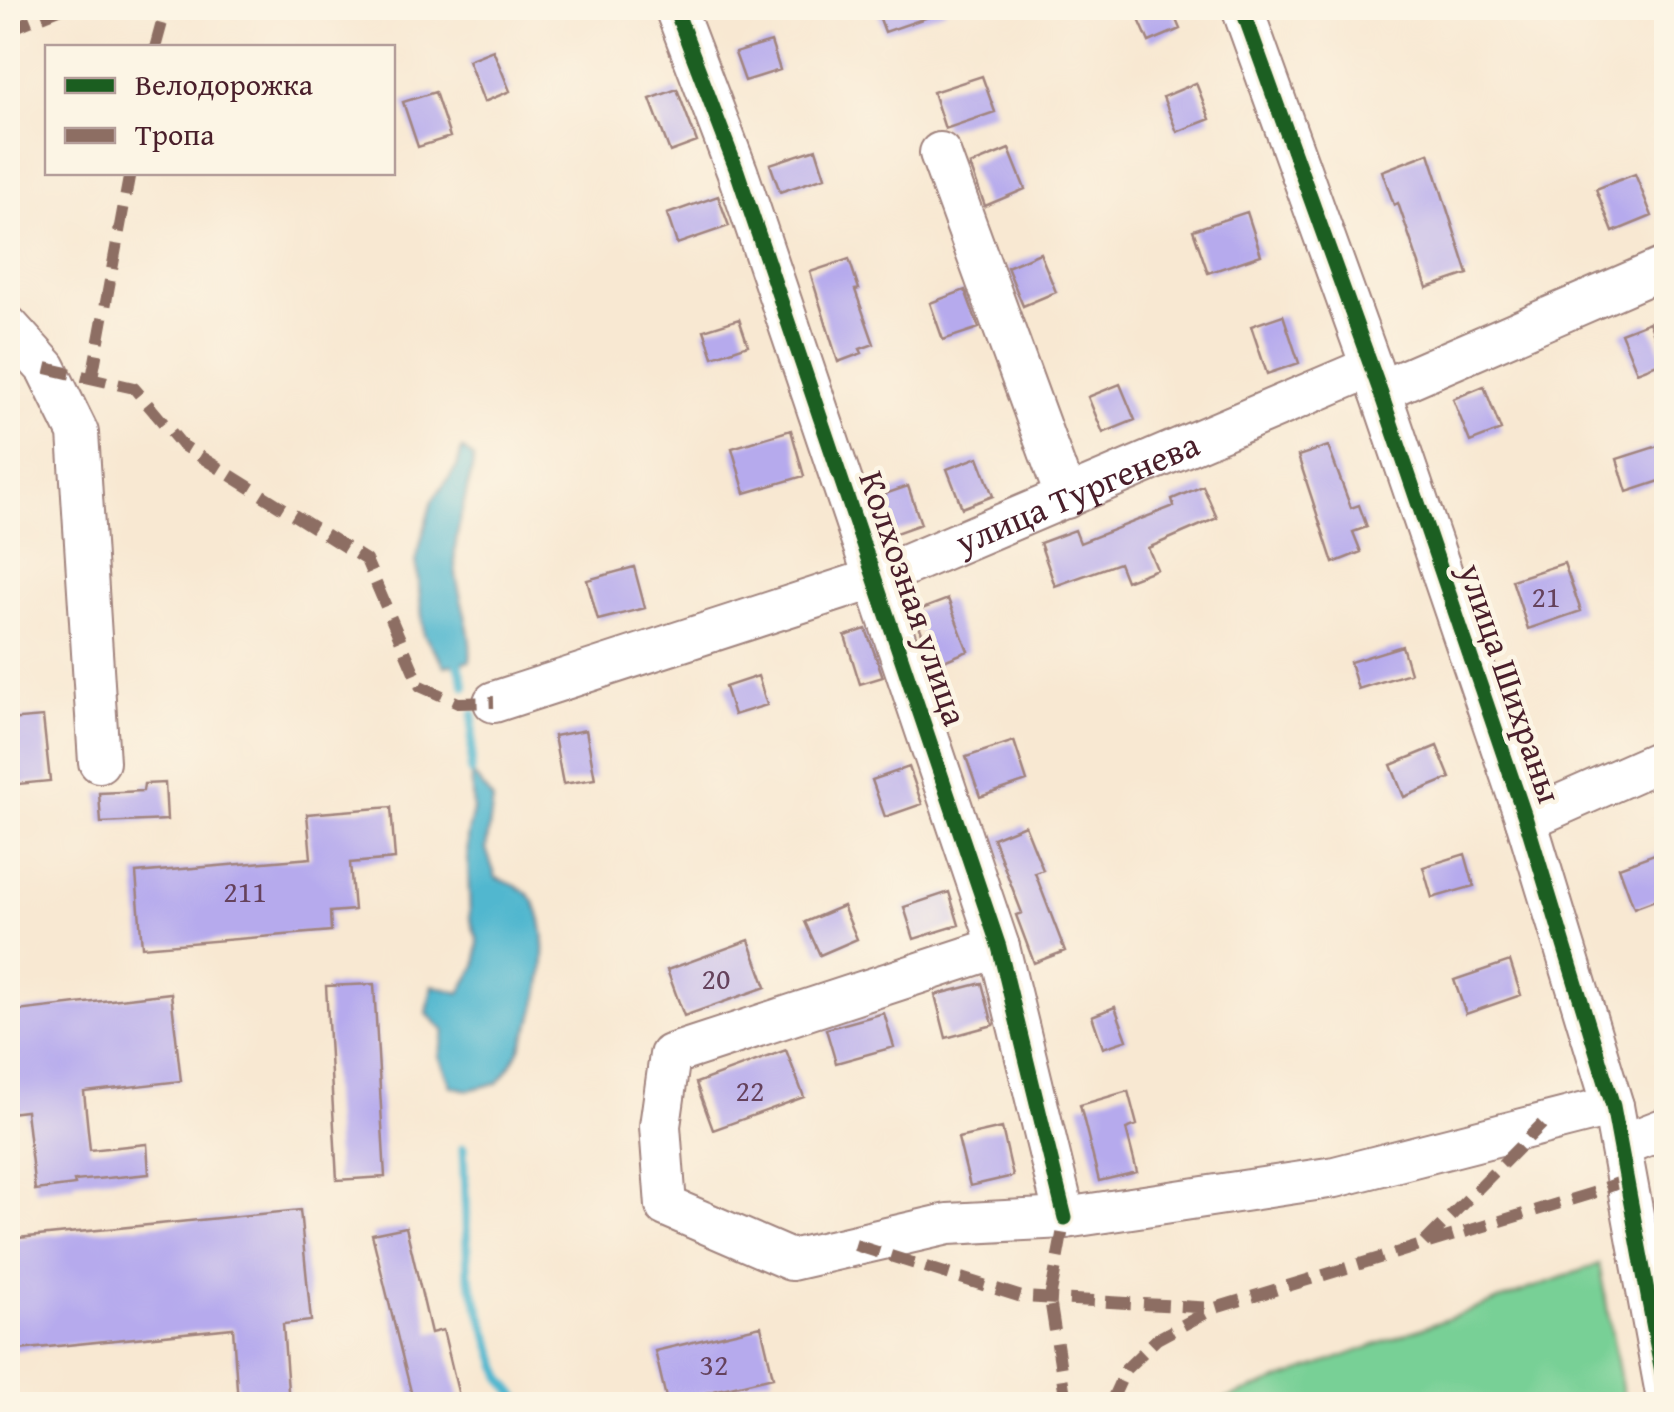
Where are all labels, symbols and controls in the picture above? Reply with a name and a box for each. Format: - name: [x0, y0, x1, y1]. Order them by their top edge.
- legend: [45, 45, 395, 175]
- text: Велодорожка: [135, 62, 314, 106]
- text: Тропа: [135, 112, 215, 156]
- street label: улица Тургенева: [946, 418, 1207, 567]
- street label: Колхозная улица: [847, 464, 982, 733]
- street label: улица Шихраны: [1446, 555, 1576, 810]
- house number: 21: [1532, 574, 1560, 618]
- house number: 211: [223, 869, 267, 913]
- house number: 20: [702, 956, 730, 1000]
- house number: 22: [736, 1068, 764, 1112]
- house number: 32: [700, 1342, 728, 1386]

